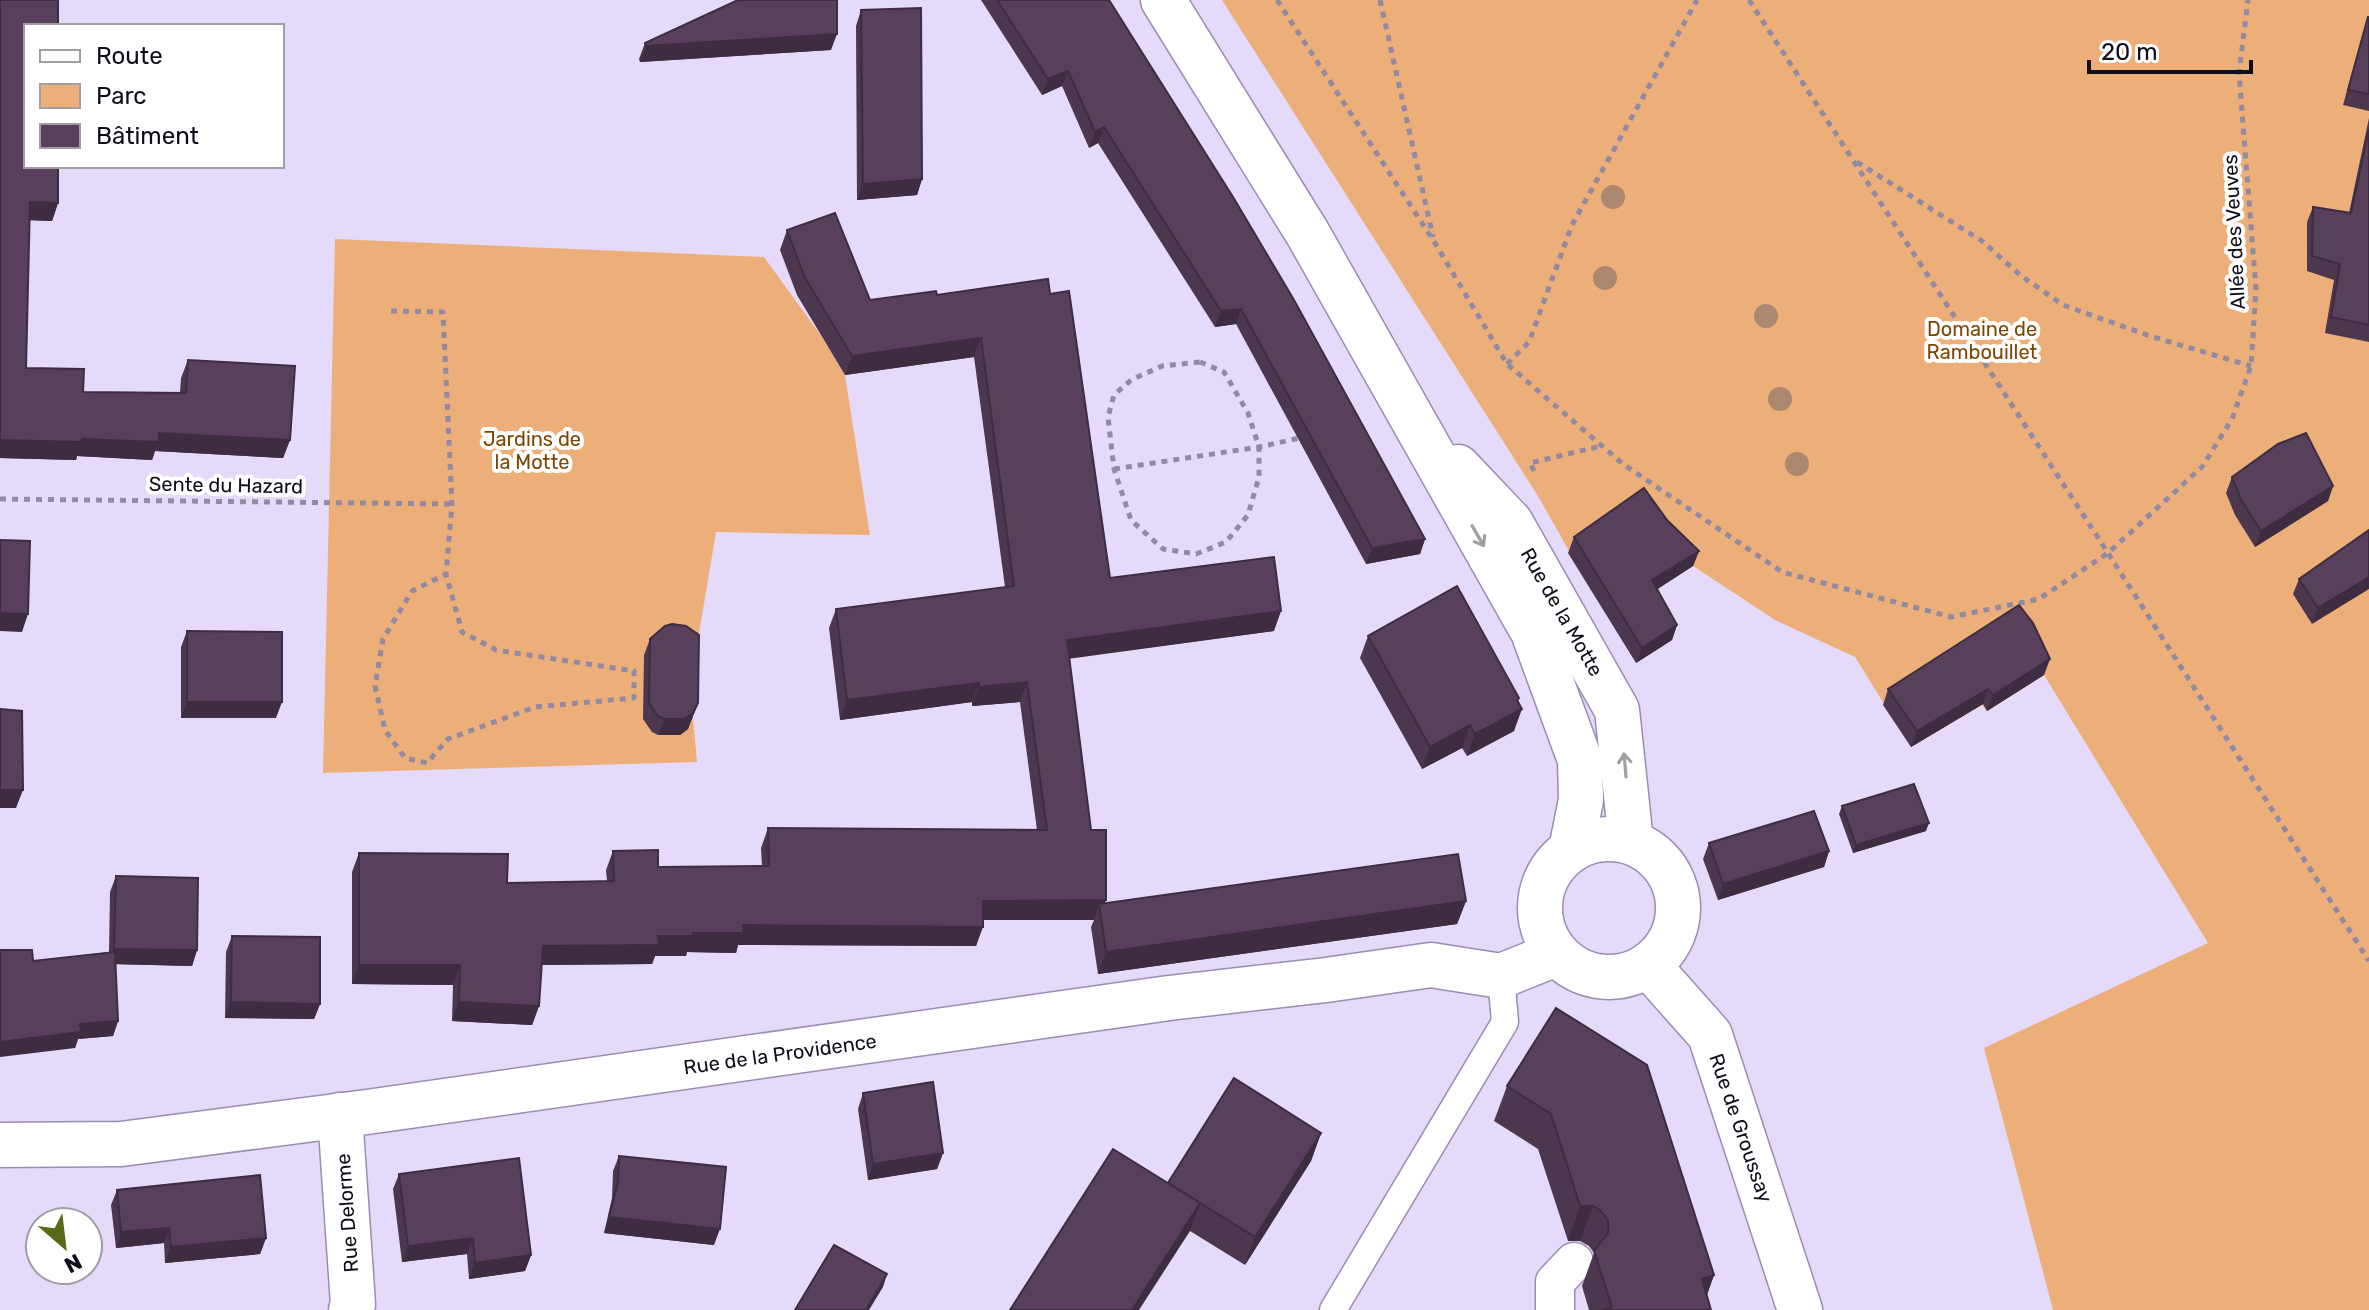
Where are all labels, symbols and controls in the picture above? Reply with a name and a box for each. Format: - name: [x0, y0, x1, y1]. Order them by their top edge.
- legend: [24, 24, 284, 168]
- scale bar: [2089, 24, 2251, 74]
- text: 20 m: [2101, 38, 2158, 66]
- text: Route: [96, 42, 163, 70]
- text: Parc: [96, 82, 147, 110]
- text: Bâtiment: [96, 122, 199, 150]
- street label: Allée des Veuves: [2218, 154, 2250, 310]
- park label: Domaine de Rambouillet: [1927, 317, 2038, 364]
- park label: Jardins de la Motte: [483, 427, 581, 474]
- street label: Sente du Hazard: [149, 472, 303, 498]
- one-way arrow: [1470, 524, 1486, 547]
- street label: Rue de la Motte: [1516, 544, 1608, 680]
- one-way arrow: [1617, 752, 1632, 779]
- street label: Rue de la Providence: [682, 1029, 878, 1079]
- street label: Rue de Groussay: [1704, 1050, 1778, 1206]
- street label: Rue Delorme: [331, 1153, 363, 1273]
- north arrow: [24, 1206, 104, 1286]
- text: N: [60, 1248, 86, 1279]

